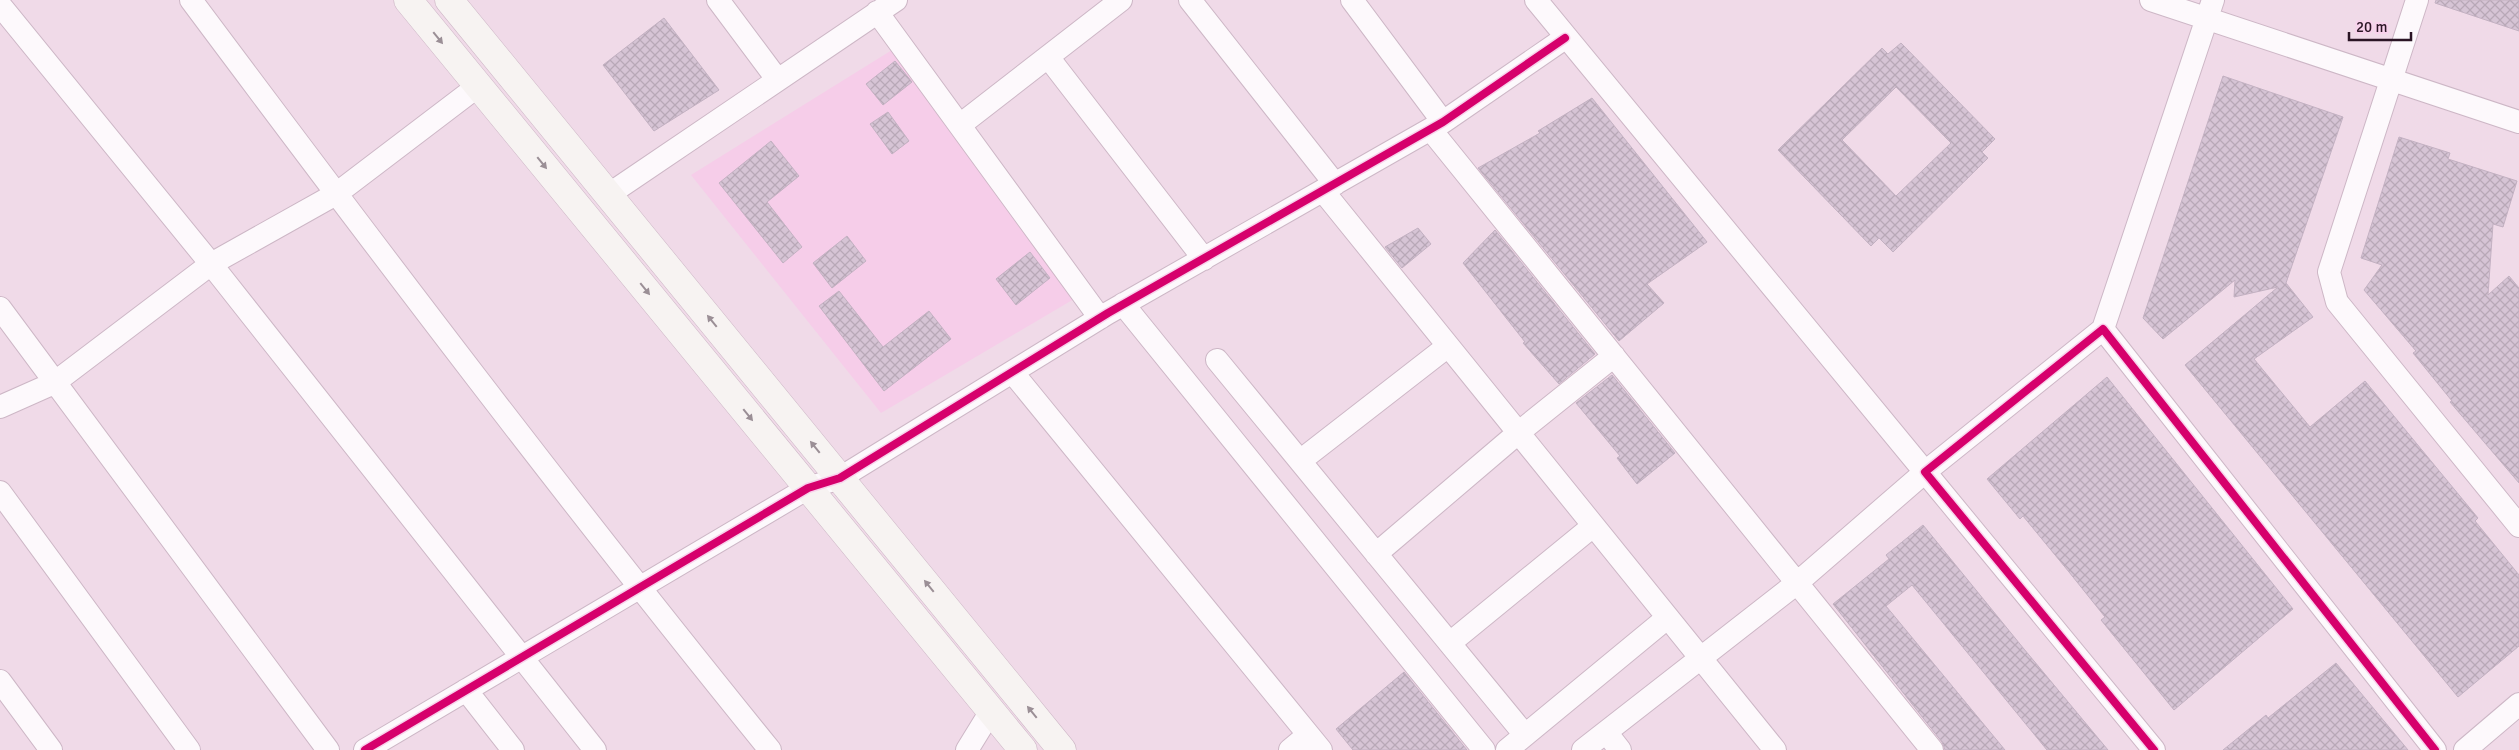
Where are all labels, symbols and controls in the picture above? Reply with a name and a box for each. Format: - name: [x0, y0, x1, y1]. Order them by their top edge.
- scale bar: [2349, 10, 2412, 42]
- text: 20 m: [2356, 18, 2387, 36]
- one-way arrow: [433, 31, 444, 44]
- one-way arrow: [536, 157, 547, 170]
- one-way arrow: [639, 282, 650, 295]
- one-way arrow: [706, 315, 717, 328]
- one-way arrow: [742, 408, 753, 421]
- one-way arrow: [809, 441, 820, 454]
- one-way arrow: [923, 580, 934, 593]
- one-way arrow: [1026, 706, 1037, 719]

